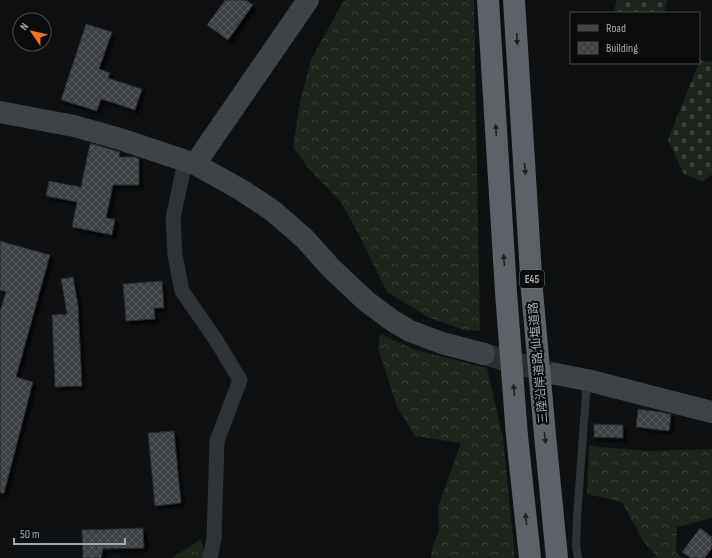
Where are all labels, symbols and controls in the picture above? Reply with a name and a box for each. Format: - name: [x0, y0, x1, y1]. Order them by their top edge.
- north arrow: [12, 12, 52, 52]
- legend: [570, 12, 700, 64]
- text: N: [17, 21, 31, 33]
- text: Road: [606, 21, 626, 36]
- one-way arrow: [513, 33, 520, 45]
- text: Building: [606, 41, 638, 56]
- one-way arrow: [492, 124, 499, 136]
- one-way arrow: [521, 163, 528, 175]
- one-way arrow: [500, 254, 507, 266]
- road number: E45: [520, 270, 544, 288]
- street label: 三陸沿岸道路;仙塩道路: [526, 301, 551, 425]
- one-way arrow: [510, 384, 517, 396]
- one-way arrow: [542, 432, 548, 444]
- one-way arrow: [523, 513, 529, 525]
- scale bar: [14, 520, 125, 546]
- text: 50 m: [20, 527, 40, 542]

